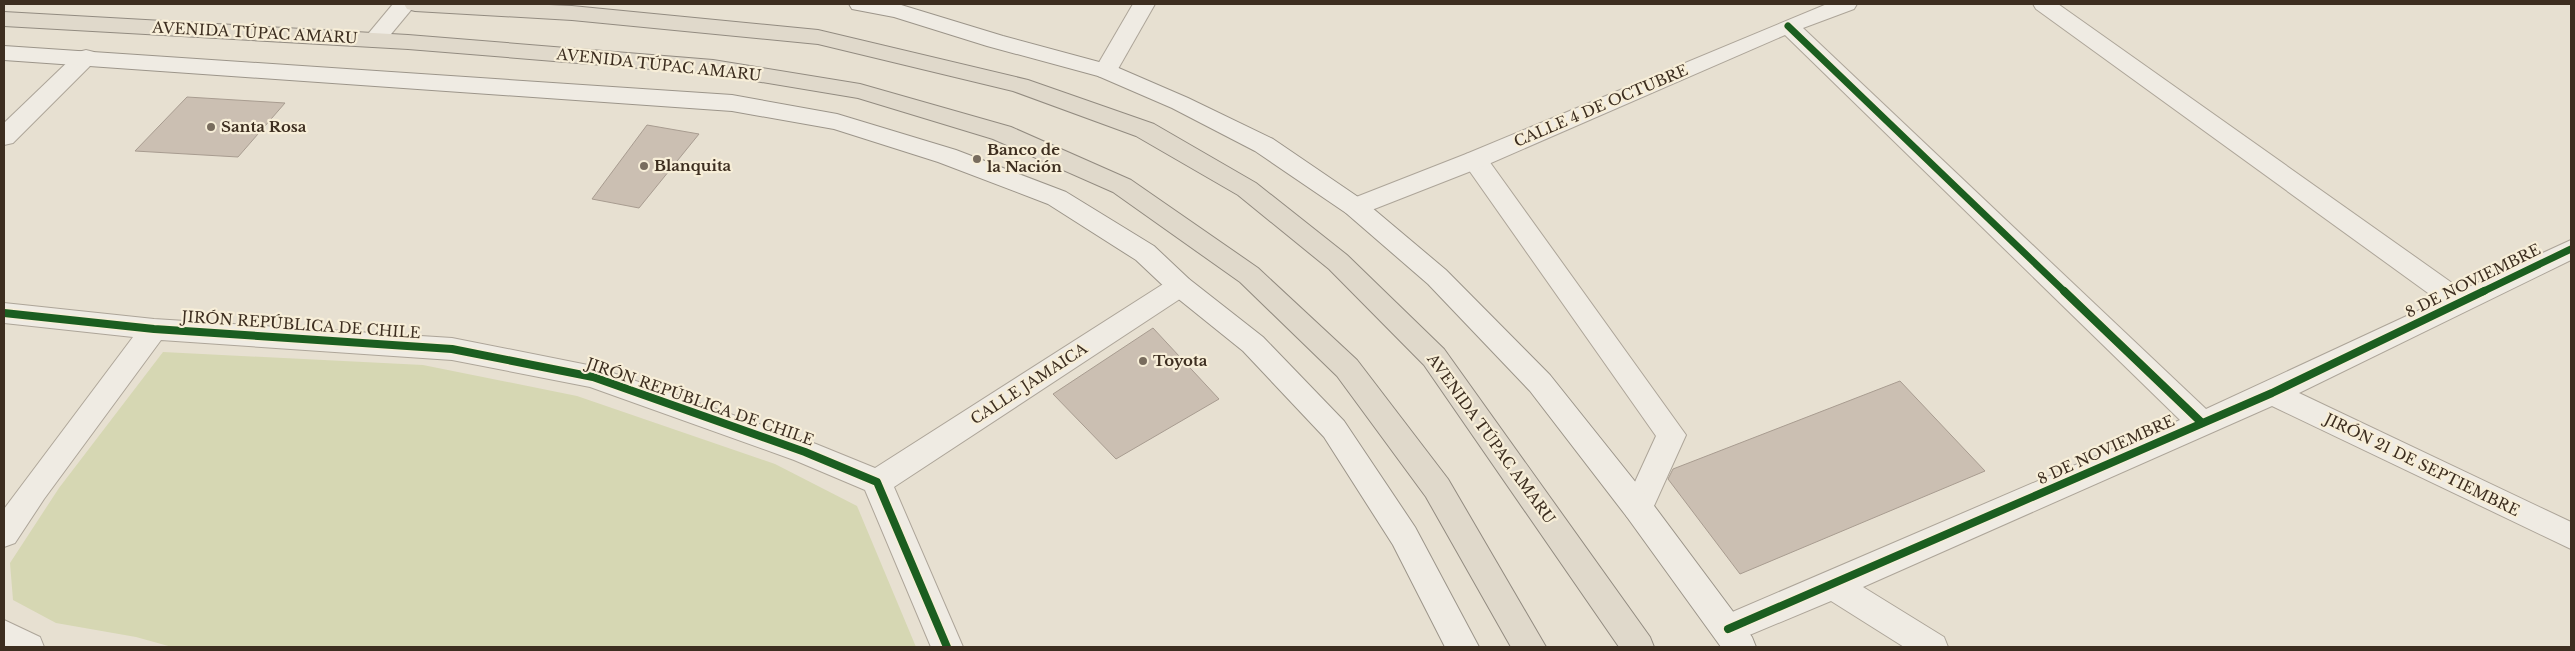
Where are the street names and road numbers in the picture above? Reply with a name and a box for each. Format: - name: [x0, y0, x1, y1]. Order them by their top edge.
- street label: AVENIDA TÚPAC AMARU: [151, 18, 358, 47]
- street label: AVENIDA TÚPAC AMARU: [555, 44, 762, 85]
- street label: CALLE 4 DE OCTUBRE: [1511, 60, 1691, 151]
- street label: 8 DE NOVIEMBRE: [2402, 240, 2544, 322]
- street label: JIRÓN REPÚBLICA DE CHILE: [179, 307, 421, 342]
- street label: CALLE JAMAICA: [967, 338, 1091, 428]
- street label: AVENIDA TÚPAC AMARU: [1423, 349, 1560, 528]
- street label: JIRÓN REPÚBLICA DE CHILE: [582, 353, 816, 449]
- street label: JIRÓN 21 DE SEPTIEMBRE: [2320, 408, 2523, 520]
- street label: 8 DE NOVIEMBRE: [2034, 411, 2177, 488]

